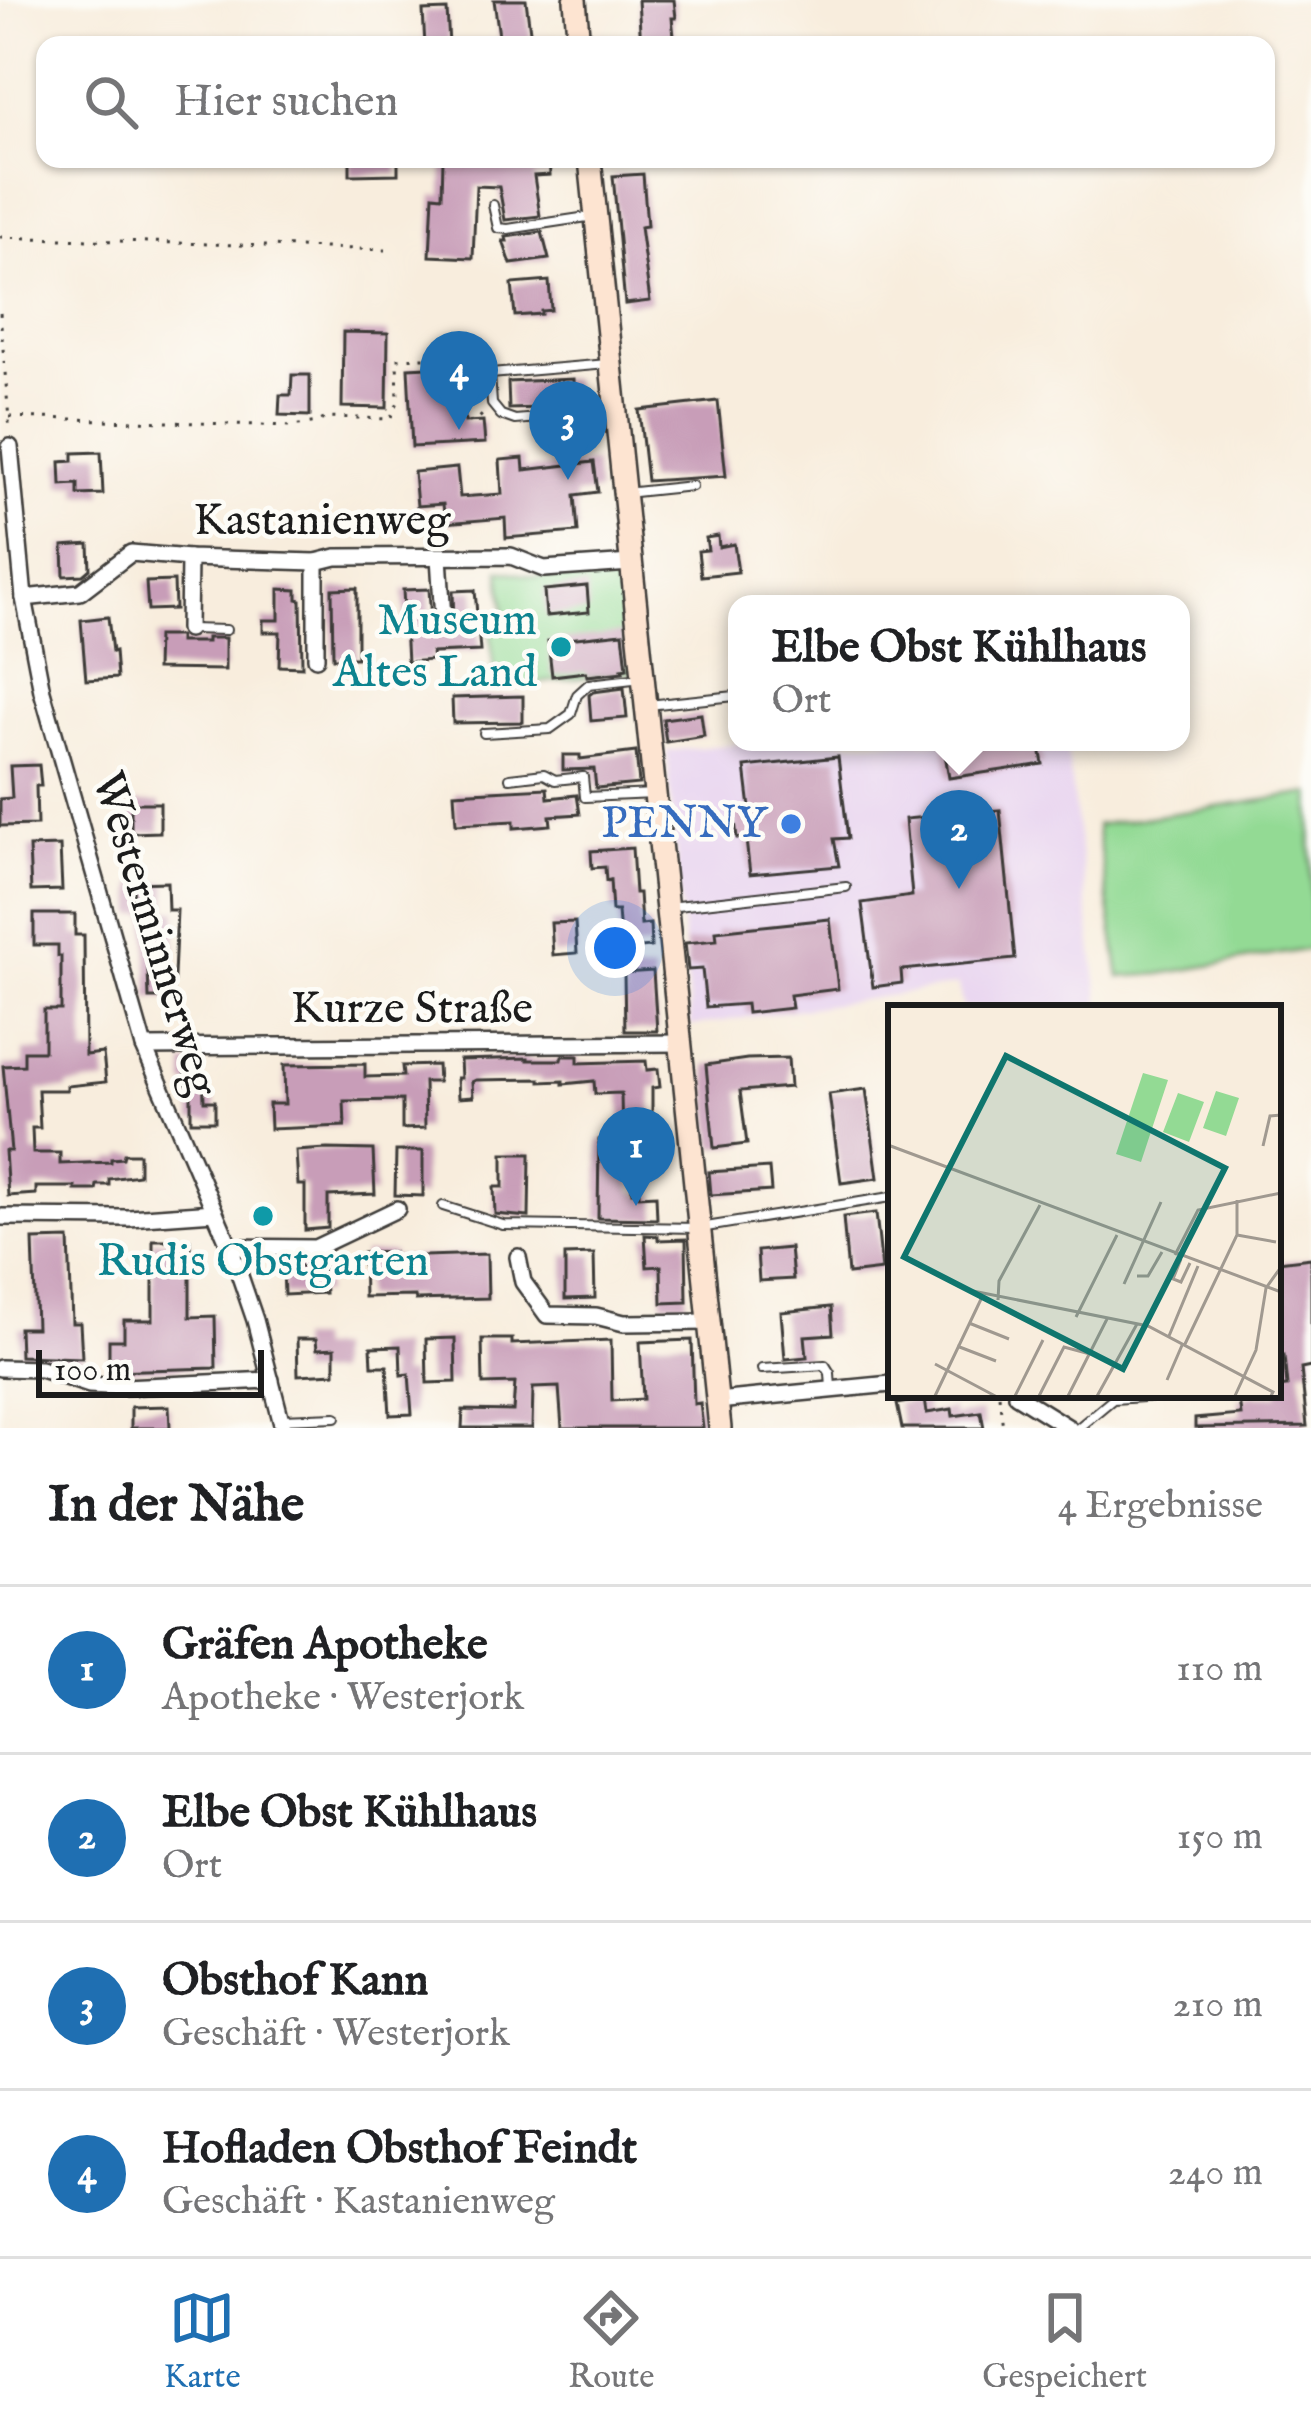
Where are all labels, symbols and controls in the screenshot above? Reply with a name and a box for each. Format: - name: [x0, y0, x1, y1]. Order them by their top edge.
- search box: [36, 36, 1275, 168]
- icon: search: [78, 69, 144, 135]
- text: Hier suchen: [174, 74, 398, 131]
- pin: 4: [420, 331, 498, 430]
- pin: 3: [529, 381, 607, 480]
- street label: Kastanienweg: [193, 493, 451, 550]
- place label: Museum Altes Land: [332, 593, 538, 702]
- popup: [728, 595, 1190, 751]
- text: Elbe Obst Kühlhaus: [771, 620, 1147, 677]
- marker: Museum Altes Land: [548, 634, 574, 660]
- text: Ort: [771, 677, 832, 726]
- street label: Westerminnerweg: [78, 765, 231, 1104]
- pin: 2: [920, 790, 998, 889]
- place label: PENNY: [601, 796, 769, 853]
- marker: PENNY: [778, 811, 804, 837]
- your location: [585, 918, 645, 978]
- street label: Kurze Straße: [291, 981, 533, 1038]
- inset map: [888, 1005, 1281, 1398]
- pin: 1: [597, 1107, 675, 1206]
- marker: Rudis Obstgarten: [250, 1203, 276, 1229]
- place label: Rudis Obstgarten: [97, 1234, 429, 1291]
- scale bar: [36, 1344, 264, 1397]
- text: 100 m: [54, 1350, 131, 1392]
- text: In der Nähe: [48, 1474, 304, 1539]
- text: 4 Ergebnisse: [1058, 1482, 1263, 1531]
- text: Gräfen Apotheke: [162, 1617, 488, 1674]
- text: 1: [80, 1645, 94, 1694]
- text: 110 m: [1176, 1645, 1263, 1694]
- text: Apotheke · Westerjork: [162, 1674, 524, 1723]
- text: Elbe Obst Kühlhaus: [162, 1785, 537, 1842]
- text: 2: [78, 1813, 96, 1862]
- text: 150 m: [1177, 1813, 1263, 1862]
- text: Ort: [162, 1842, 222, 1891]
- text: Obsthof Kann: [162, 1953, 429, 2010]
- text: 3: [80, 1981, 94, 2030]
- text: 210 m: [1173, 1981, 1263, 2030]
- text: Geschäft · Westerjork: [162, 2010, 510, 2059]
- text: Hofladen Obsthof Feindt: [162, 2121, 637, 2178]
- text: 4: [77, 2149, 97, 2198]
- text: 240 m: [1168, 2149, 1263, 2198]
- text: Geschäft · Kastanienweg: [162, 2178, 555, 2227]
- tab: Karte: [164, 2285, 241, 2399]
- tab: Route: [568, 2285, 654, 2399]
- tab: Gespeichert: [982, 2285, 1147, 2399]

